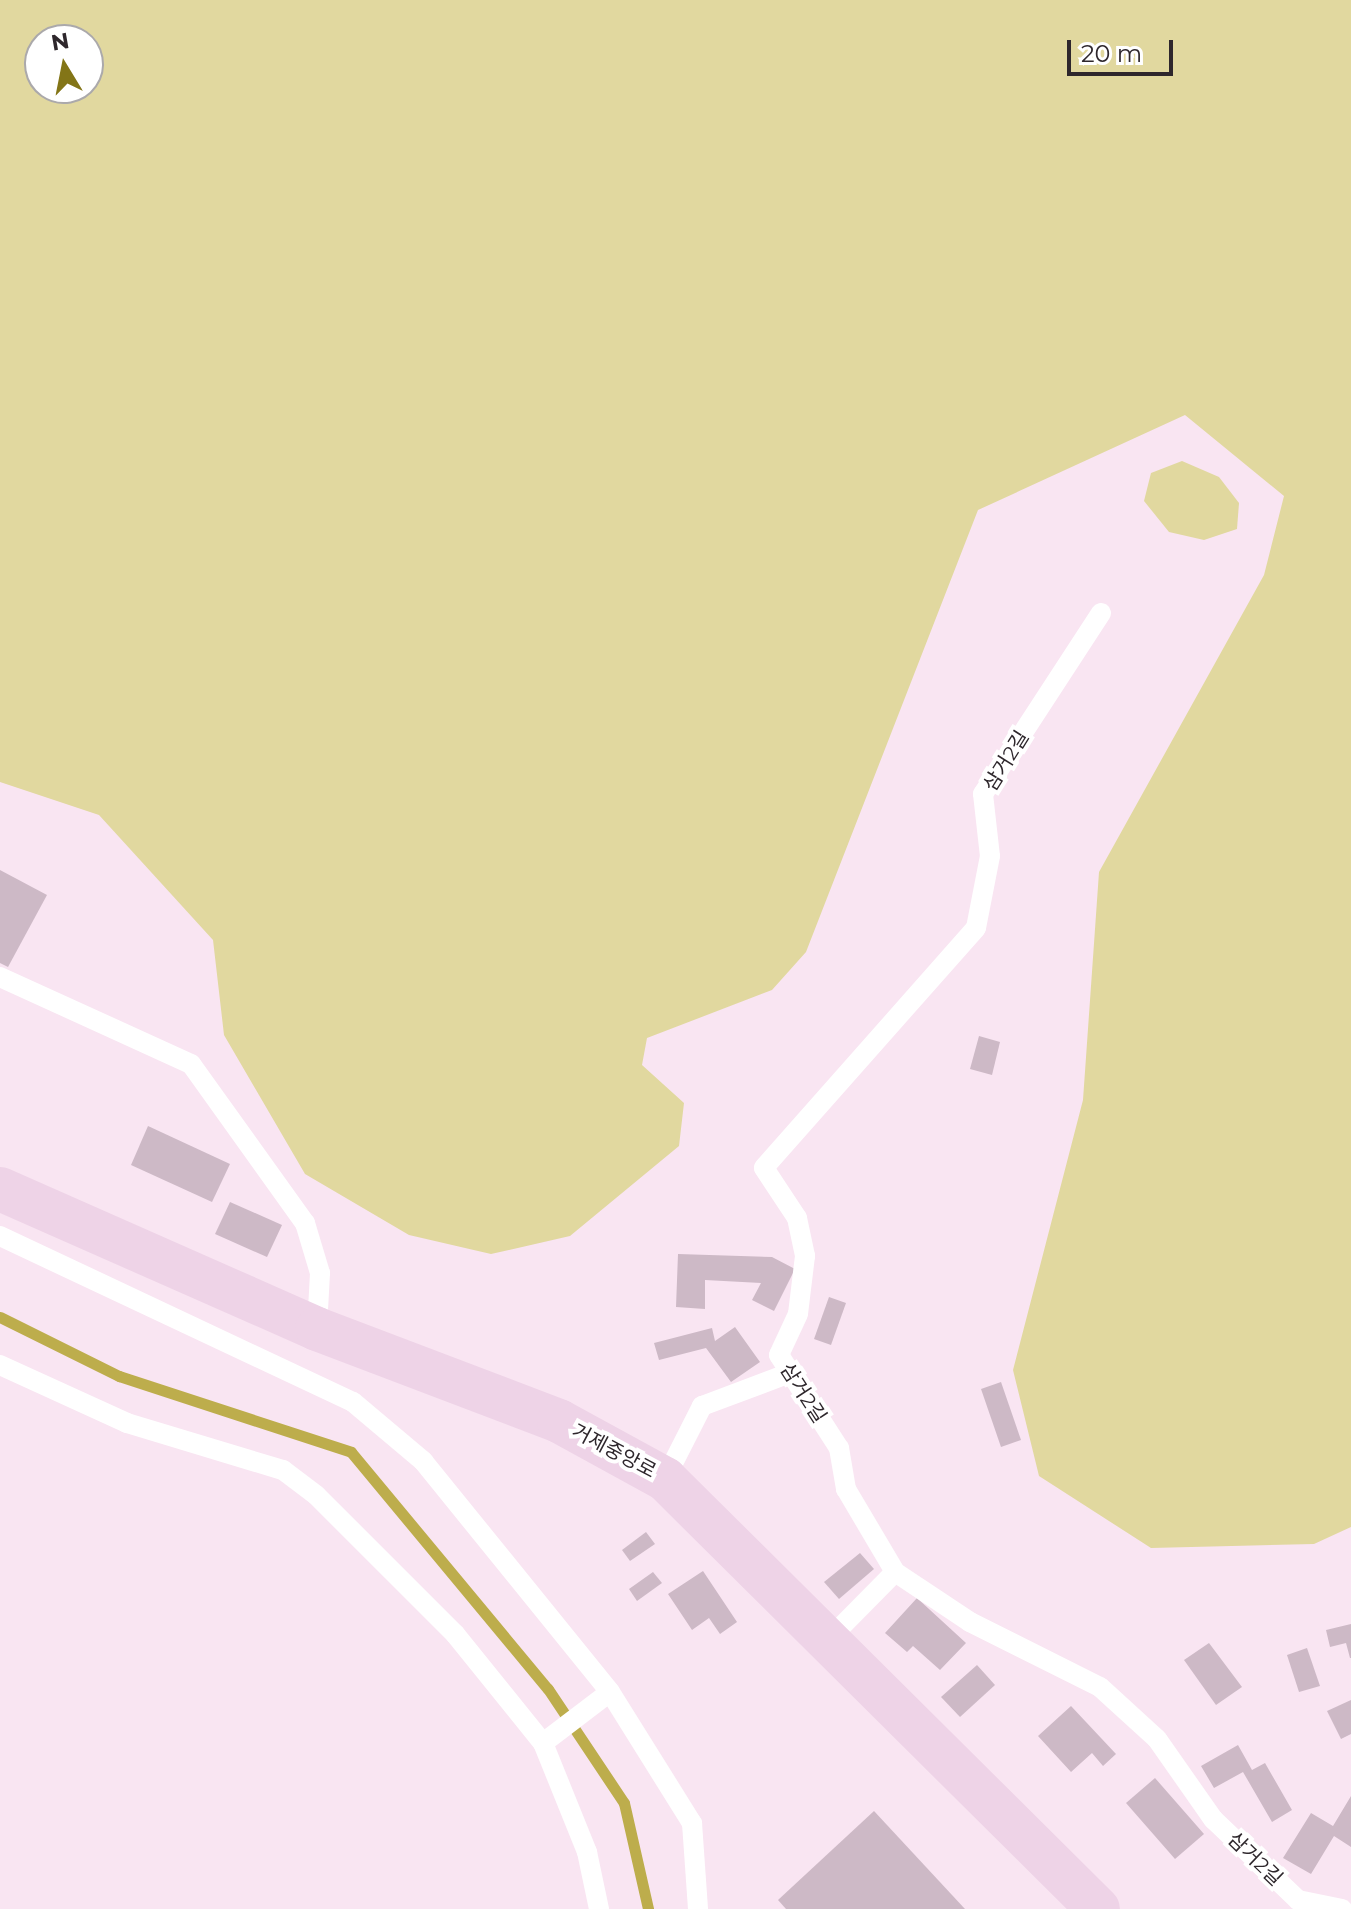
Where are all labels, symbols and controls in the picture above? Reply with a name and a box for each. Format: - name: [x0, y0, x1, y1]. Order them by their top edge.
- north arrow: [24, 24, 104, 104]
- scale bar: [1071, 24, 1177, 74]
- text: N: [49, 27, 71, 57]
- text: 20 m: [1081, 39, 1142, 68]
- street label: 삼거2길: [978, 726, 1034, 796]
- street label: 삼거2길: [775, 1359, 831, 1427]
- street label: 거제중앙로: [568, 1419, 660, 1483]
- street label: 삼거2길: [1223, 1827, 1287, 1891]

